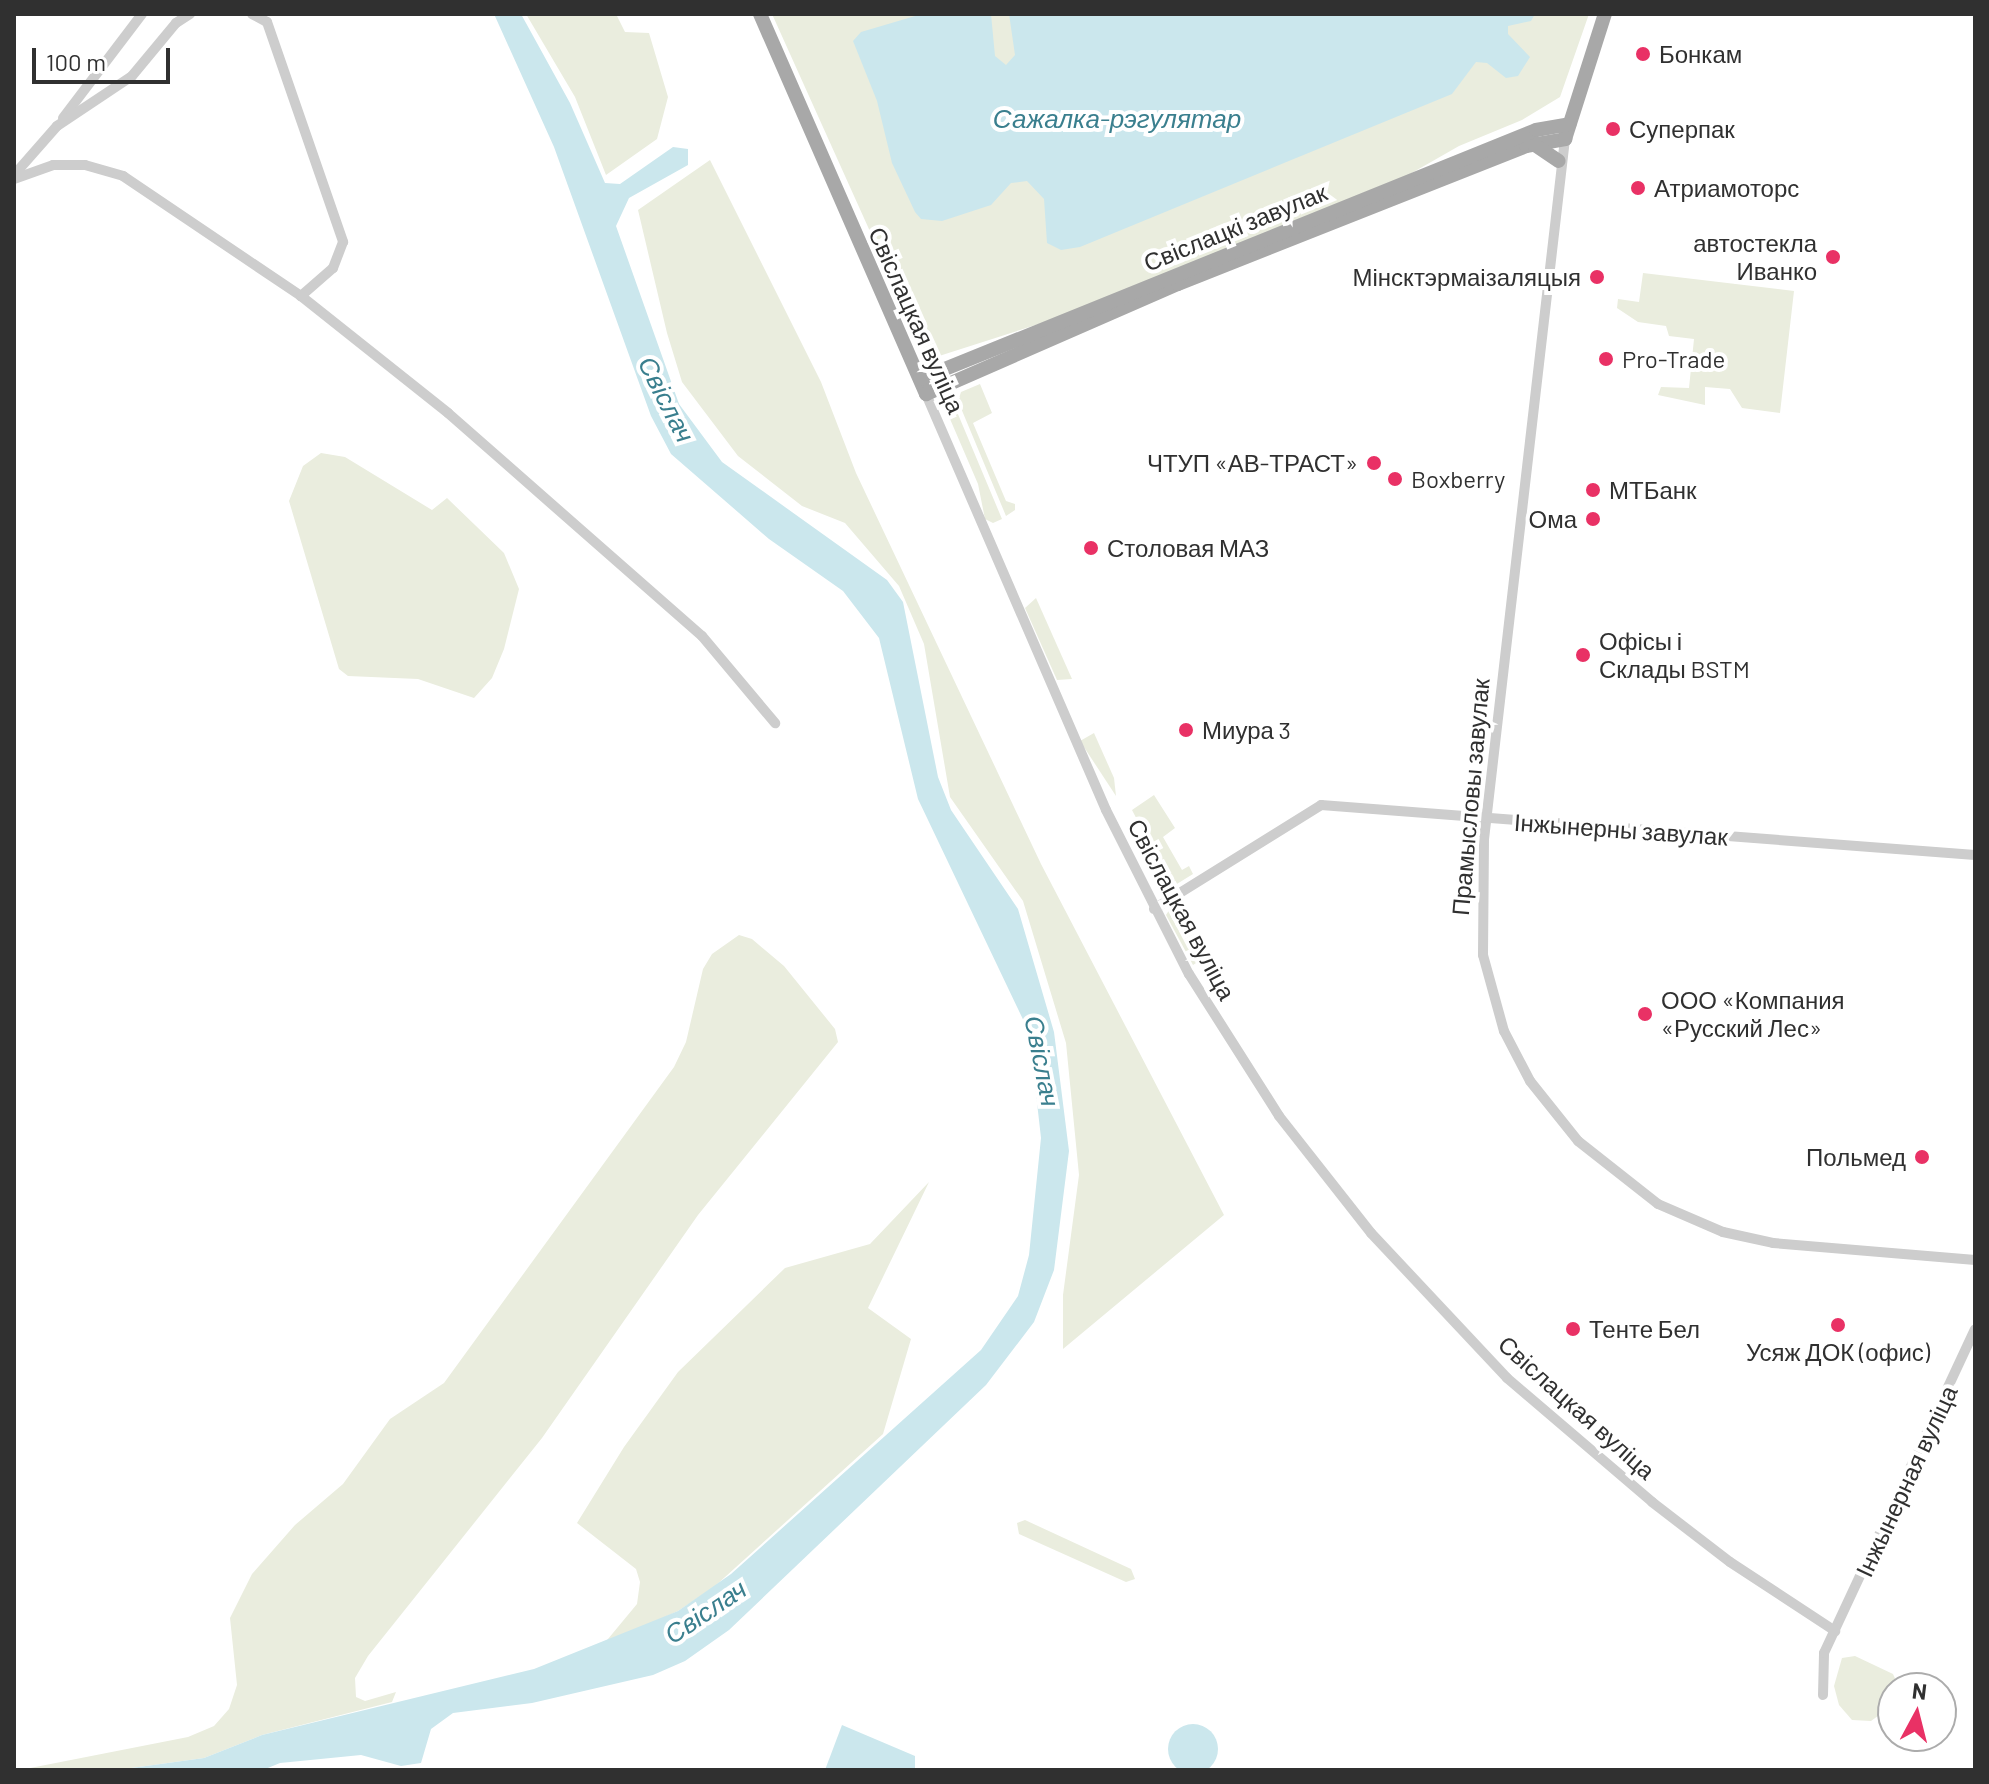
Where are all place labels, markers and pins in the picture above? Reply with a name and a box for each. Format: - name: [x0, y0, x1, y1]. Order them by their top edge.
- place label: Бонкам: [1659, 40, 1742, 68]
- marker: Бонкам: [1634, 45, 1652, 63]
- place label: Суперпак: [1629, 115, 1735, 143]
- marker: Суперпак: [1604, 120, 1622, 138]
- place label: Атриамоторс: [1654, 174, 1799, 202]
- marker: Атриамоторс: [1629, 179, 1647, 197]
- place label: автостекла Иванко: [1693, 229, 1817, 285]
- marker: автостекла Иванко: [1824, 248, 1842, 266]
- place label: Мінсктэрмаізаляцыя: [1353, 263, 1581, 291]
- marker: Мінсктэрмаізаляцыя: [1588, 268, 1606, 286]
- place label: Pro-Trade: [1622, 345, 1725, 373]
- marker: Pro-Trade: [1597, 350, 1615, 368]
- place label: ЧТУП «АВ-ТРАСТ»: [1147, 449, 1358, 477]
- marker: ЧТУП «АВ-ТРАСТ»: [1365, 454, 1383, 472]
- place label: Boxberry: [1411, 465, 1505, 493]
- marker: Boxberry: [1386, 470, 1404, 488]
- place label: МТБанк: [1609, 476, 1697, 504]
- marker: МТБанк: [1584, 481, 1602, 499]
- place label: Ома: [1528, 505, 1577, 533]
- marker: Ома: [1584, 510, 1602, 528]
- place label: Столовая МАЗ: [1107, 534, 1269, 562]
- marker: Столовая МАЗ: [1082, 539, 1100, 557]
- place label: Офісы і Склады BSTM: [1599, 627, 1750, 683]
- marker: Офісы і Склады BSTM: [1574, 646, 1592, 664]
- place label: Миура 3: [1202, 716, 1291, 744]
- marker: Миура 3: [1177, 721, 1195, 739]
- place label: ООО «Компания «Русский Лес»: [1661, 986, 1845, 1042]
- marker: ООО «Компания «Русский Лес»: [1636, 1005, 1654, 1023]
- place label: Польмед: [1806, 1143, 1906, 1171]
- marker: Польмед: [1913, 1148, 1931, 1166]
- place label: Тенте Бел: [1589, 1315, 1700, 1343]
- marker: Усяж ДОК (офис): [1829, 1316, 1847, 1334]
- marker: Тенте Бел: [1564, 1320, 1582, 1338]
- place label: Усяж ДОК (офис): [1746, 1338, 1930, 1366]

